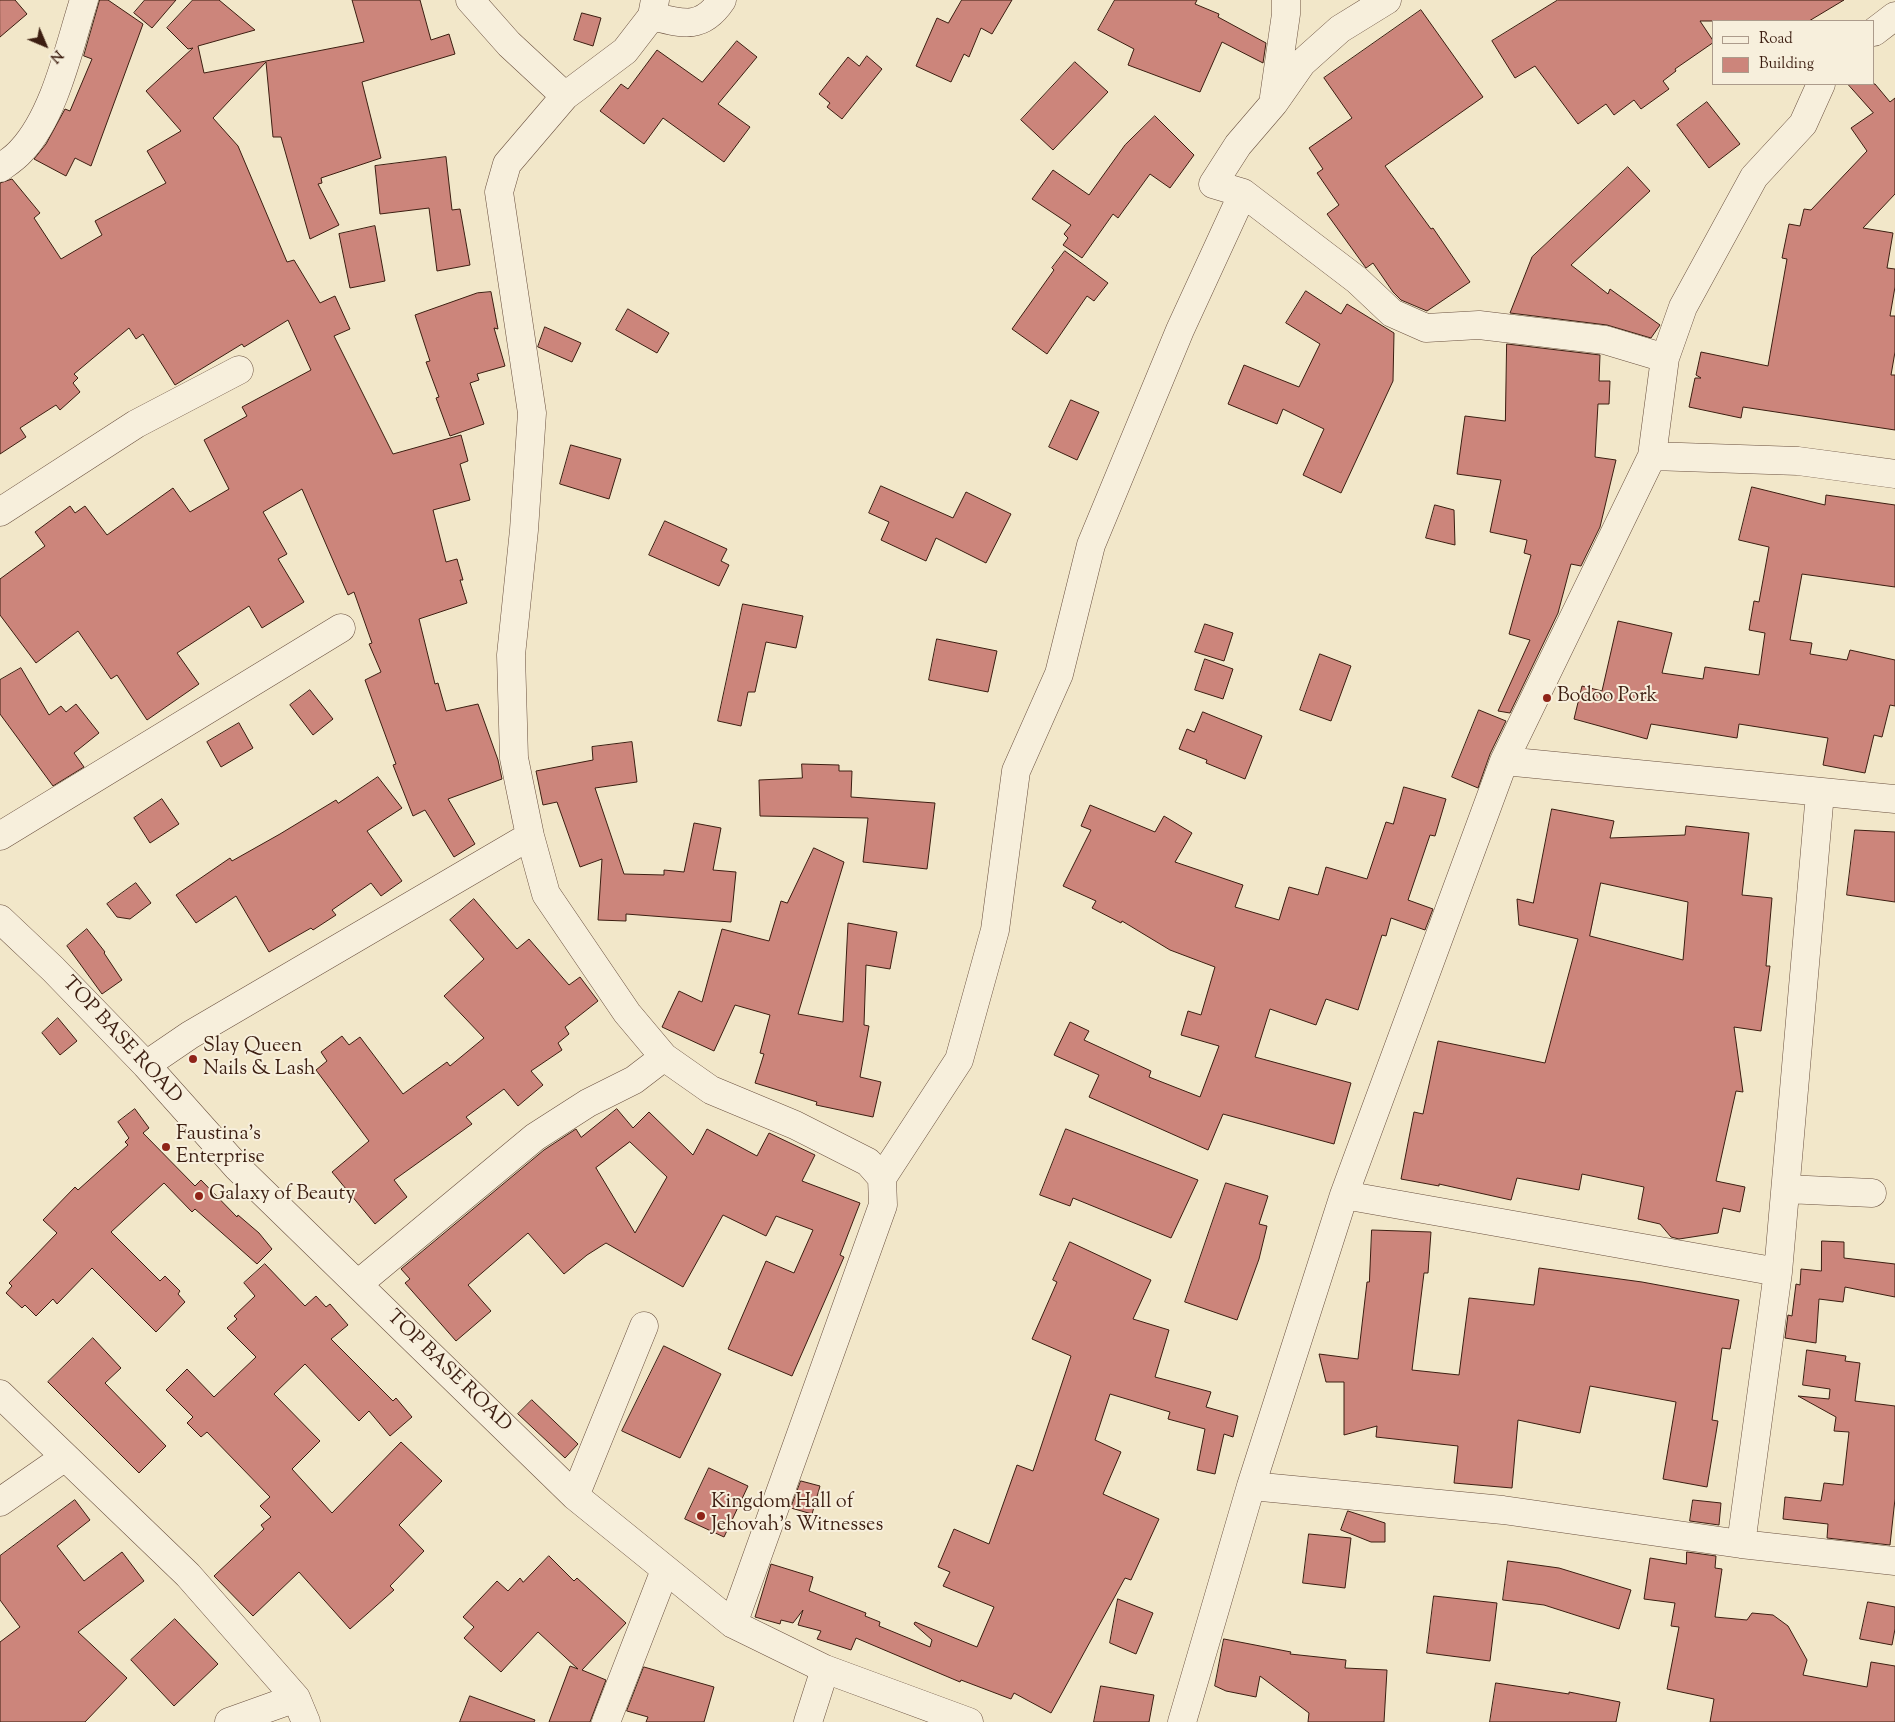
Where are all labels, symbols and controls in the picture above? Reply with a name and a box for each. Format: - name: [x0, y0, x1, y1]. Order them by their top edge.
- north arrow: [20, 20, 70, 70]
- legend: [1712, 20, 1875, 85]
- text: Road: [1759, 29, 1793, 50]
- text: N: [45, 45, 67, 67]
- text: Building: [1759, 54, 1814, 75]
- place label: Bodoo Pork: [1557, 686, 1657, 710]
- marker: Bodoo Pork: [1541, 692, 1553, 704]
- street label: TOP BASE ROAD: [56, 973, 186, 1109]
- place label: Slay Queen Nails & Lash: [203, 1036, 316, 1083]
- marker: Slay Queen Nails & Lash: [187, 1053, 199, 1065]
- place label: Faustina's Enterprise: [176, 1124, 265, 1171]
- marker: Faustina's Enterprise: [160, 1141, 172, 1153]
- place label: Galaxy of Beauty: [209, 1184, 355, 1208]
- marker: Galaxy of Beauty: [193, 1190, 205, 1202]
- street label: TOP BASE ROAD: [380, 1306, 516, 1438]
- place label: Kingdom Hall of Jehovah's Witnesses: [711, 1492, 883, 1539]
- marker: Kingdom Hall of Jehovah's Witnesses: [695, 1510, 707, 1522]

